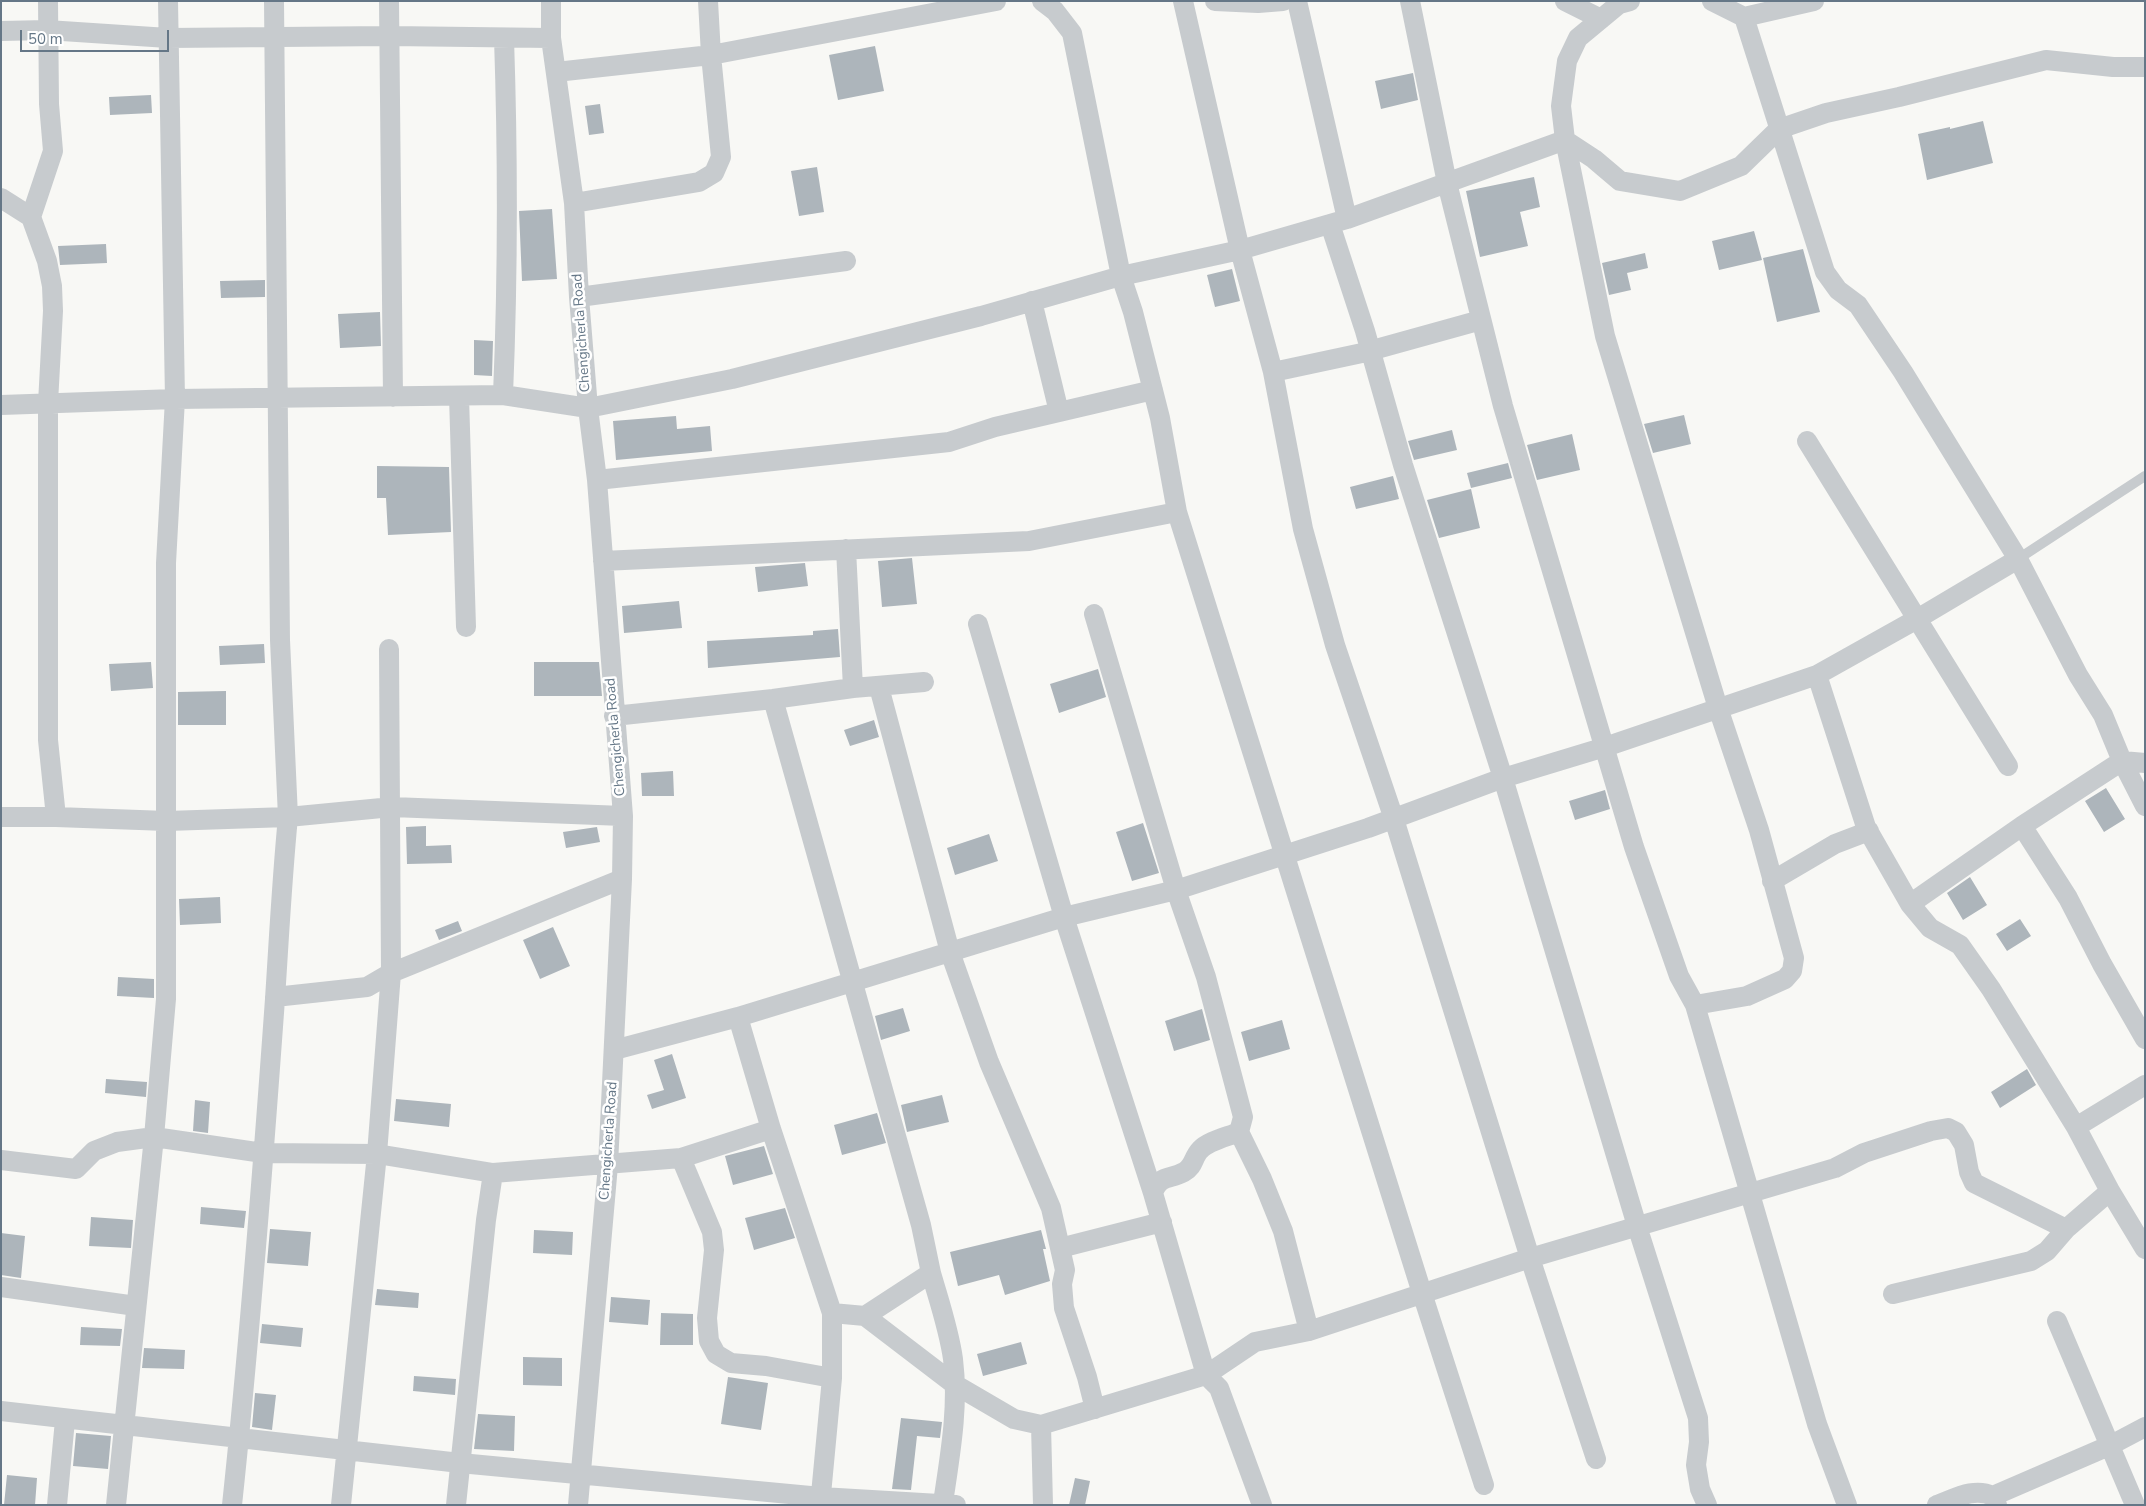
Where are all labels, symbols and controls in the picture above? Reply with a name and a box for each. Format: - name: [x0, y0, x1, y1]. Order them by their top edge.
- scale bar: [22, 20, 171, 52]
- text: 50 m: [28, 29, 63, 49]
- street label: Chengicherla Road: [569, 273, 595, 393]
- street label: Chengicherla Road: [602, 677, 630, 797]
- street label: Chengicherla Road: [596, 1081, 622, 1201]

